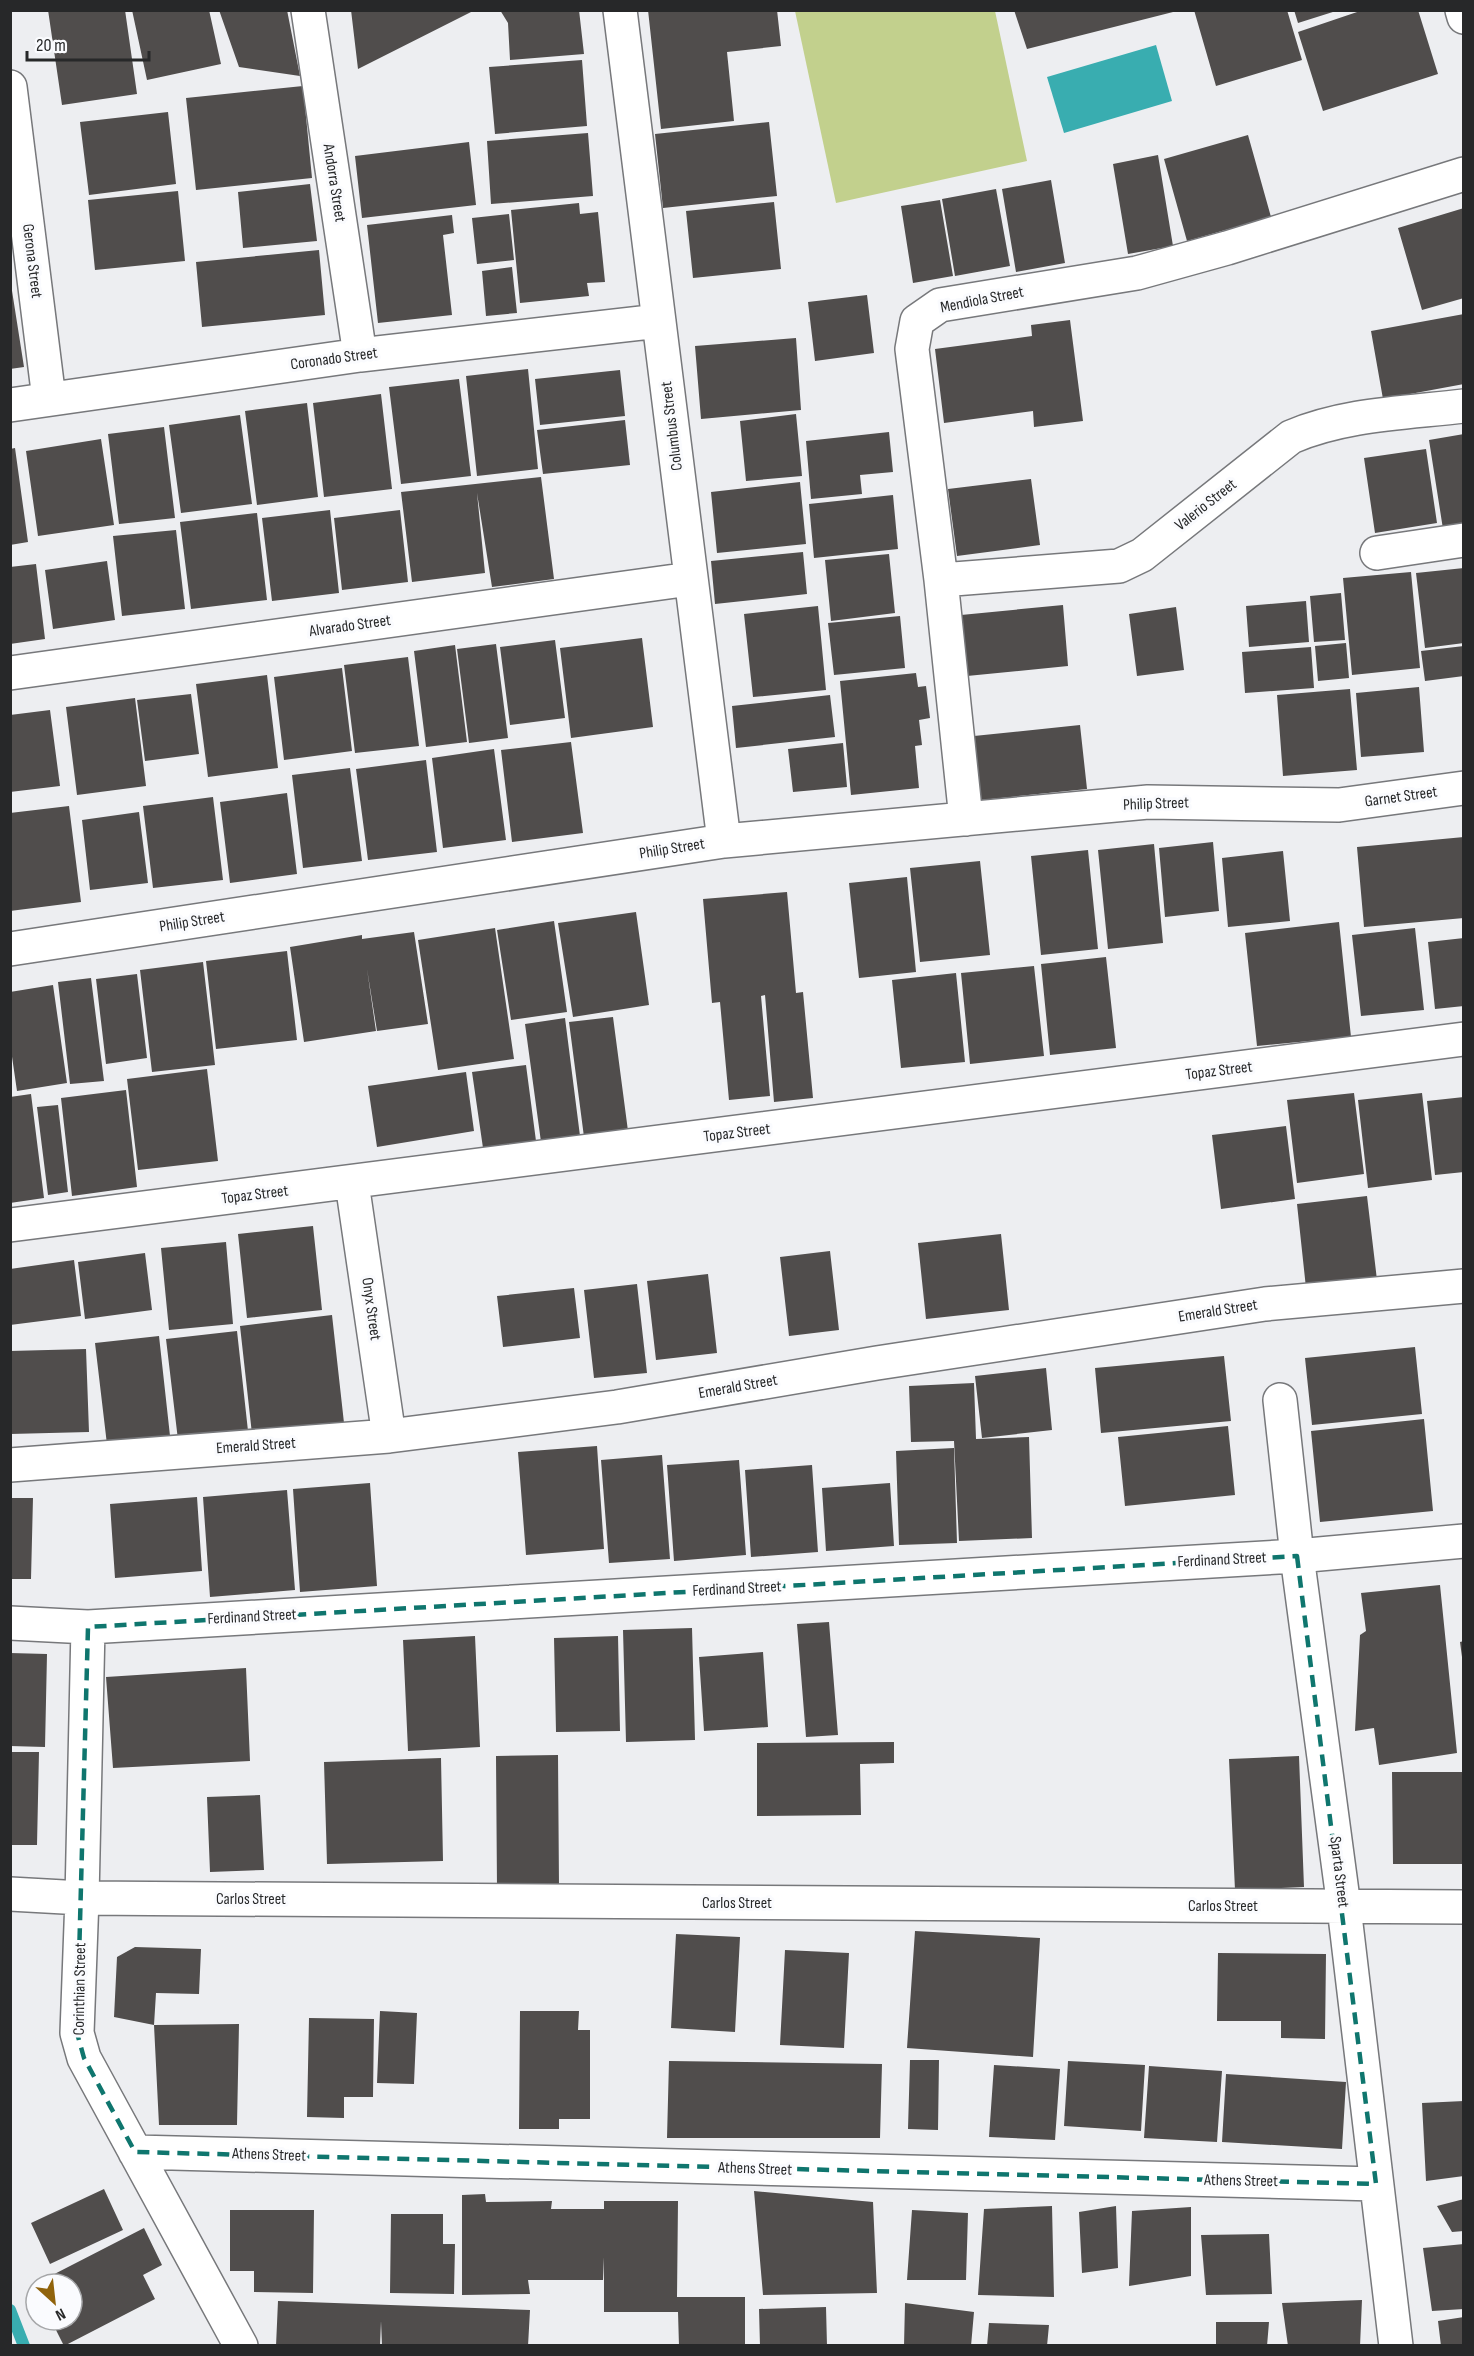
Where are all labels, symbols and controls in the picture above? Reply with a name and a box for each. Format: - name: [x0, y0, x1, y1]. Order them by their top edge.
- scale bar: [27, 24, 148, 62]
- text: 20 m: [36, 35, 66, 56]
- street label: Andorra Street: [318, 142, 350, 223]
- street label: Gerona Street: [18, 223, 46, 299]
- street label: Mendiola Street: [939, 283, 1025, 317]
- street label: Coronado Street: [289, 343, 379, 375]
- street label: Columbus Street: [657, 380, 687, 472]
- street label: Valerio Street: [1171, 475, 1241, 535]
- street label: Alvarado Street: [307, 611, 392, 641]
- street label: Garnet Street: [1363, 782, 1439, 811]
- street label: Philip Street: [1123, 793, 1189, 815]
- street label: Philip Street: [638, 834, 706, 864]
- street label: Philip Street: [158, 907, 226, 937]
- street label: Topaz Street: [1185, 1057, 1253, 1085]
- street label: Topaz Street: [703, 1119, 771, 1147]
- street label: Topaz Street: [221, 1181, 289, 1209]
- street label: Onyx Street: [357, 1276, 385, 1342]
- street label: Emerald Street: [1177, 1295, 1259, 1327]
- street label: Emerald Street: [697, 1371, 779, 1403]
- street label: Emerald Street: [216, 1434, 297, 1458]
- street label: Ferdinand Street: [1177, 1548, 1267, 1572]
- street label: Ferdinand Street: [692, 1577, 782, 1601]
- street label: Ferdinand Street: [207, 1605, 297, 1629]
- street label: Sparta Street: [1325, 1835, 1353, 1909]
- street label: Carlos Street: [216, 1890, 286, 1909]
- street label: Carlos Street: [702, 1894, 772, 1913]
- street label: Carlos Street: [1188, 1897, 1258, 1916]
- street label: Corinthian Street: [70, 1942, 90, 2036]
- street label: Athens Street: [231, 2144, 306, 2166]
- street label: Athens Street: [717, 2158, 792, 2180]
- street label: Athens Street: [1203, 2171, 1278, 2191]
- north arrow: [24, 2272, 84, 2332]
- text: N: [52, 2304, 68, 2324]

